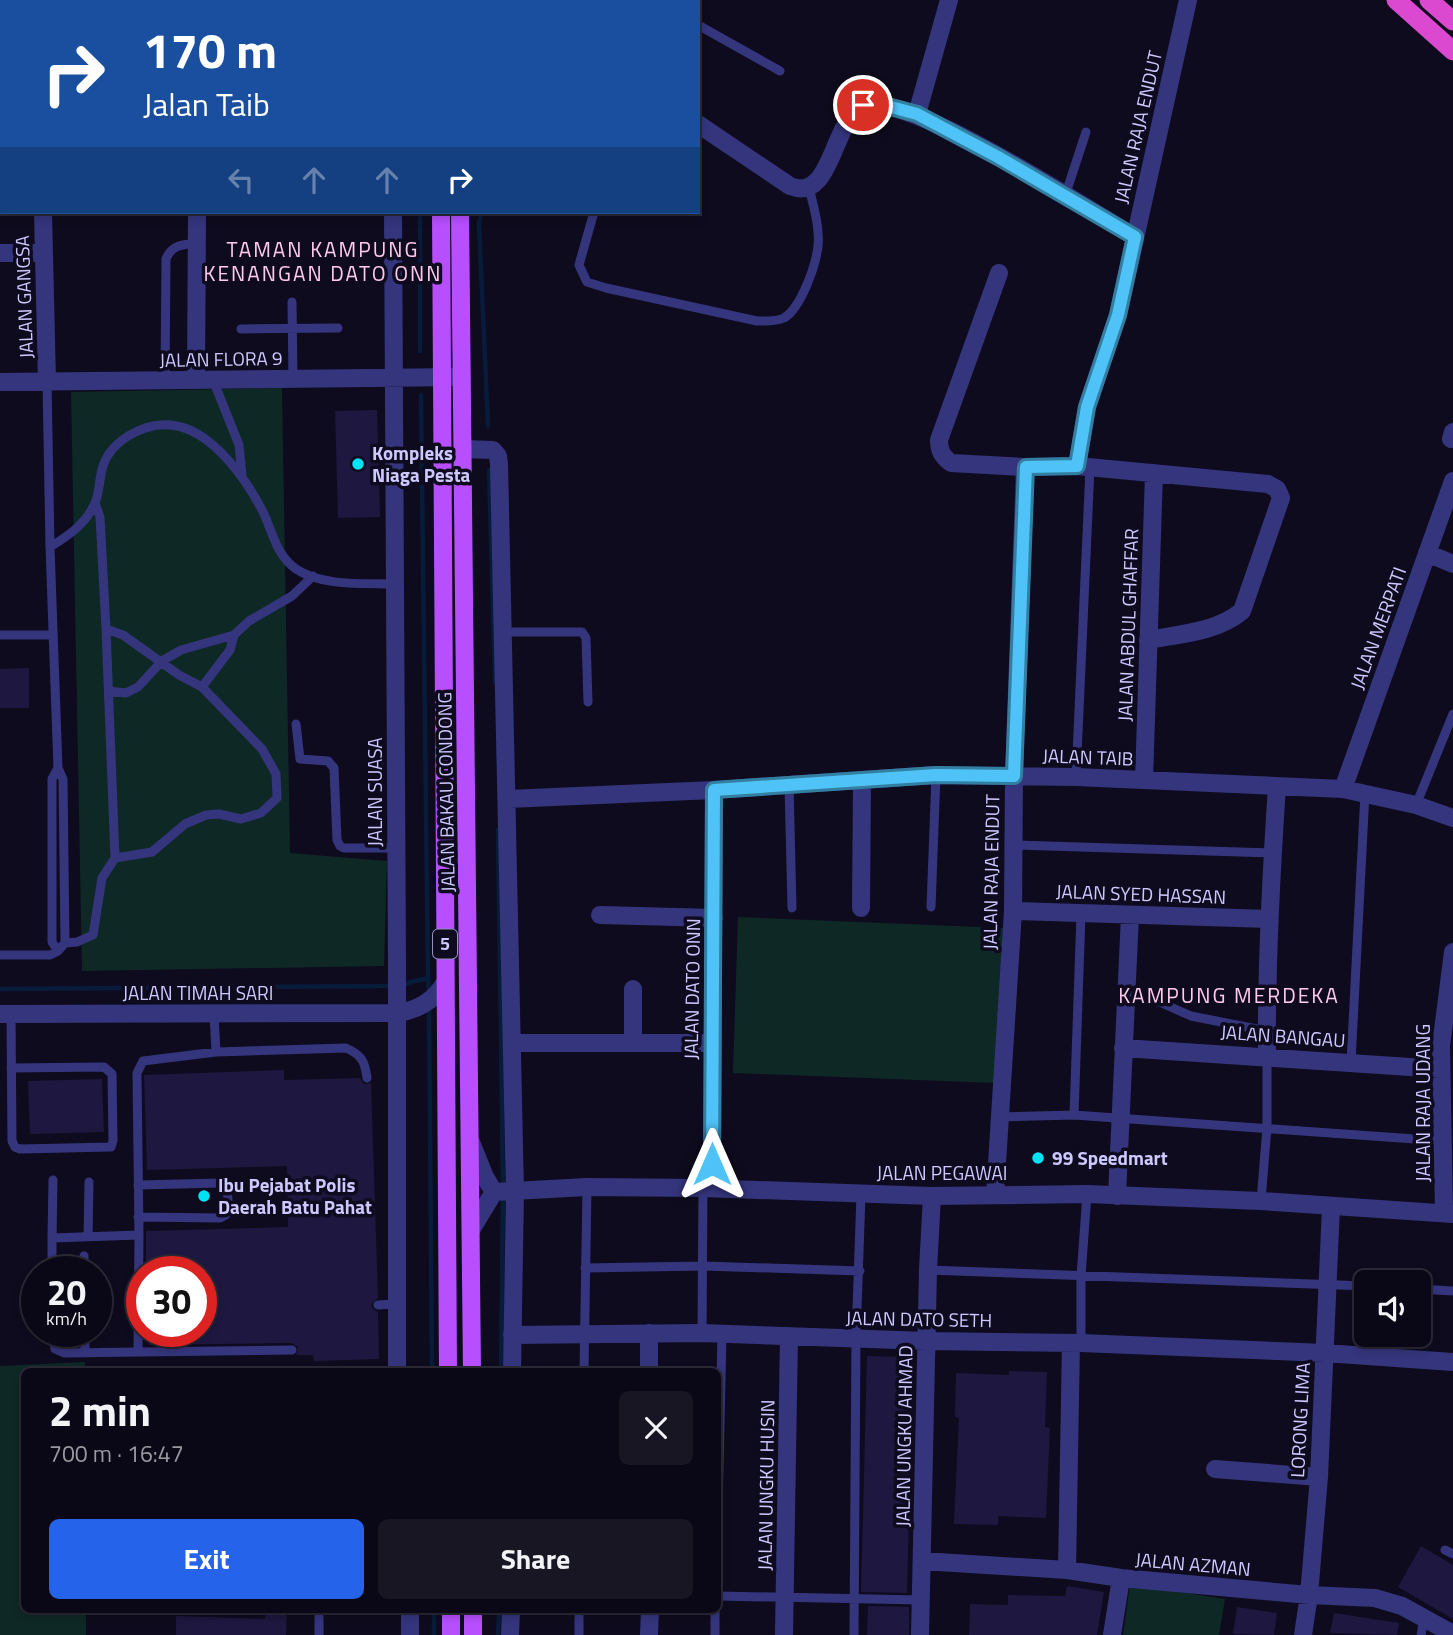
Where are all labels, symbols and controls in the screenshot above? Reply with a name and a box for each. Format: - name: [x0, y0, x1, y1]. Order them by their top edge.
- text: 170 m: [143, 12, 277, 87]
- icon: right: [28, 28, 119, 119]
- street label: JALAN RAJA ENDUT: [1106, 48, 1169, 206]
- pin: [833, 75, 893, 135]
- text: Jalan Taib: [143, 80, 270, 128]
- icon: arrive: [844, 86, 882, 124]
- icon: left: [222, 161, 260, 199]
- icon: ahead: [295, 161, 333, 199]
- icon: ahead: [368, 161, 406, 199]
- icon: right: [441, 161, 479, 199]
- district label: TAMAN KAMPUNG KENANGAN DATO ONN: [204, 233, 442, 289]
- street label: JALAN GANGSA: [7, 235, 40, 359]
- street label: JALAN FLORA 9: [159, 343, 283, 374]
- place label: Kompleks Niaga Pesta: [372, 438, 471, 489]
- marker: Kompleks Niaga Pesta: [350, 456, 366, 472]
- street label: JALAN ABDUL GHAFFAR: [1110, 528, 1145, 722]
- street label: JALAN MERPATI: [1342, 563, 1413, 693]
- street label: JALAN BAKAU CONDONG: [429, 692, 462, 892]
- street label: JALAN SUASA: [360, 737, 389, 847]
- street label: JALAN TAIB: [1042, 740, 1134, 773]
- street label: JALAN RAJA ENDUT: [975, 794, 1006, 950]
- street label: JALAN SYED HASSAN: [1056, 876, 1226, 911]
- street label: JALAN DATO ONN: [676, 918, 707, 1060]
- road number: 5: [433, 930, 457, 959]
- street label: JALAN TIMAH SARI: [122, 978, 274, 1007]
- district label: KAMPUNG MERDEKA: [1118, 979, 1340, 1011]
- street label: JALAN BANGAU: [1220, 1017, 1346, 1054]
- street label: JALAN RAJA UDANG: [1408, 1024, 1437, 1182]
- position arrow: [675, 1127, 749, 1201]
- place label: 99 Speedmart: [1052, 1143, 1168, 1172]
- marker: 99 Speedmart: [1030, 1150, 1046, 1166]
- street label: JALAN PEGAWAI: [877, 1158, 1007, 1187]
- place label: Ibu Pejabat Polis Daerah Batu Pahat: [218, 1170, 372, 1221]
- marker: Ibu Pejabat Polis Daerah Batu Pahat: [196, 1188, 212, 1204]
- speed limit sign: 30: [126, 1256, 217, 1347]
- text: 20: [47, 1265, 86, 1319]
- map controls: [1354, 1270, 1431, 1347]
- button: sound: [1354, 1270, 1431, 1347]
- street label: JALAN DATO SETH: [845, 1303, 993, 1334]
- text: km/h: [46, 1305, 87, 1332]
- street label: JALAN UNGKU AHMAD: [887, 1345, 920, 1527]
- street label: LORONG LIMA: [1282, 1362, 1317, 1478]
- text: 2 min: [49, 1378, 151, 1442]
- button: close: [619, 1391, 693, 1465]
- street label: JALAN UNGKU HUSIN: [750, 1399, 781, 1571]
- text: 700 m · 16:47: [49, 1436, 184, 1471]
- button: Exit: [49, 1519, 364, 1599]
- button: Share: [378, 1519, 693, 1599]
- street label: JALAN AZMAN: [1134, 1544, 1252, 1583]

